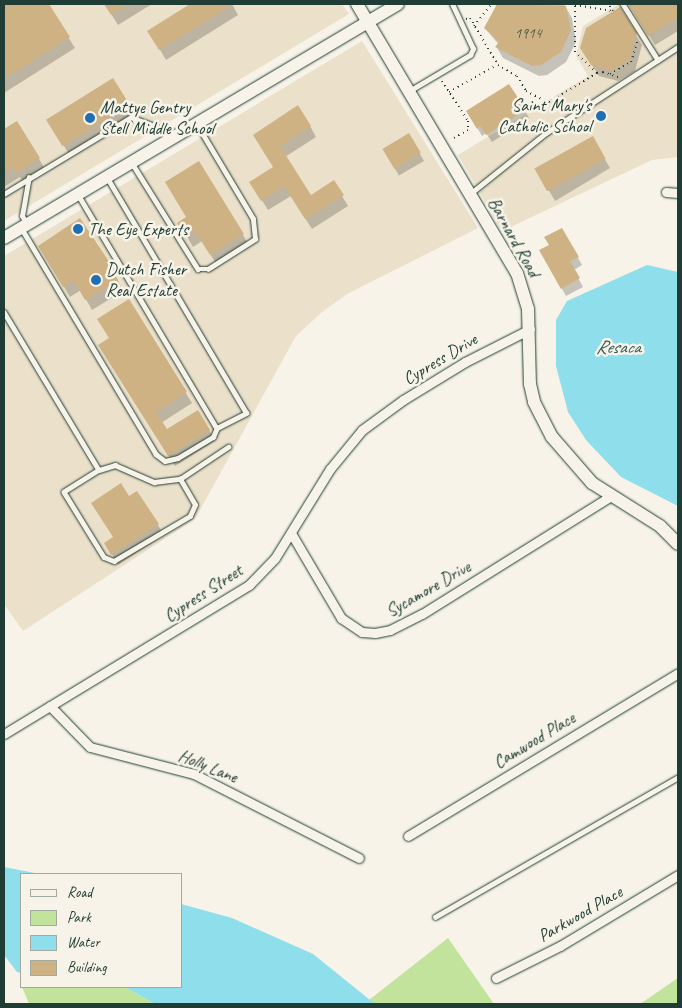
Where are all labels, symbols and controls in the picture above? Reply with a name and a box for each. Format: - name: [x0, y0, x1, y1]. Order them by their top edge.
- house number: 1914: [515, 25, 541, 43]
- place label: Saint Mary's Catholic School: [498, 95, 591, 138]
- place label: Mattye Gentry Stell Middle School: [100, 97, 214, 140]
- marker: Saint Mary's Catholic School: [595, 110, 607, 122]
- marker: Mattye Gentry Stell Middle School: [84, 112, 96, 124]
- street label: Barnard Road: [483, 194, 545, 280]
- place label: The Eye Experts: [88, 218, 188, 240]
- marker: The Eye Experts: [72, 223, 84, 235]
- place label: Dutch Fisher Real Estate: [106, 259, 186, 302]
- marker: Dutch Fisher Real Estate: [90, 274, 102, 286]
- street label: Cypress Drive: [399, 328, 481, 390]
- water label: Resaca: [596, 337, 640, 359]
- street label: Sycamore Drive: [382, 556, 474, 622]
- street label: Cypress Street: [160, 560, 246, 626]
- street label: Camwood Place: [489, 707, 579, 773]
- street label: Holly Lane: [175, 744, 241, 788]
- legend: [20, 873, 182, 988]
- street label: Parkwood Place: [534, 881, 626, 947]
- text: Road: [67, 883, 92, 902]
- text: Park: [67, 908, 91, 927]
- text: Water: [67, 933, 100, 952]
- text: Building: [67, 958, 106, 977]

